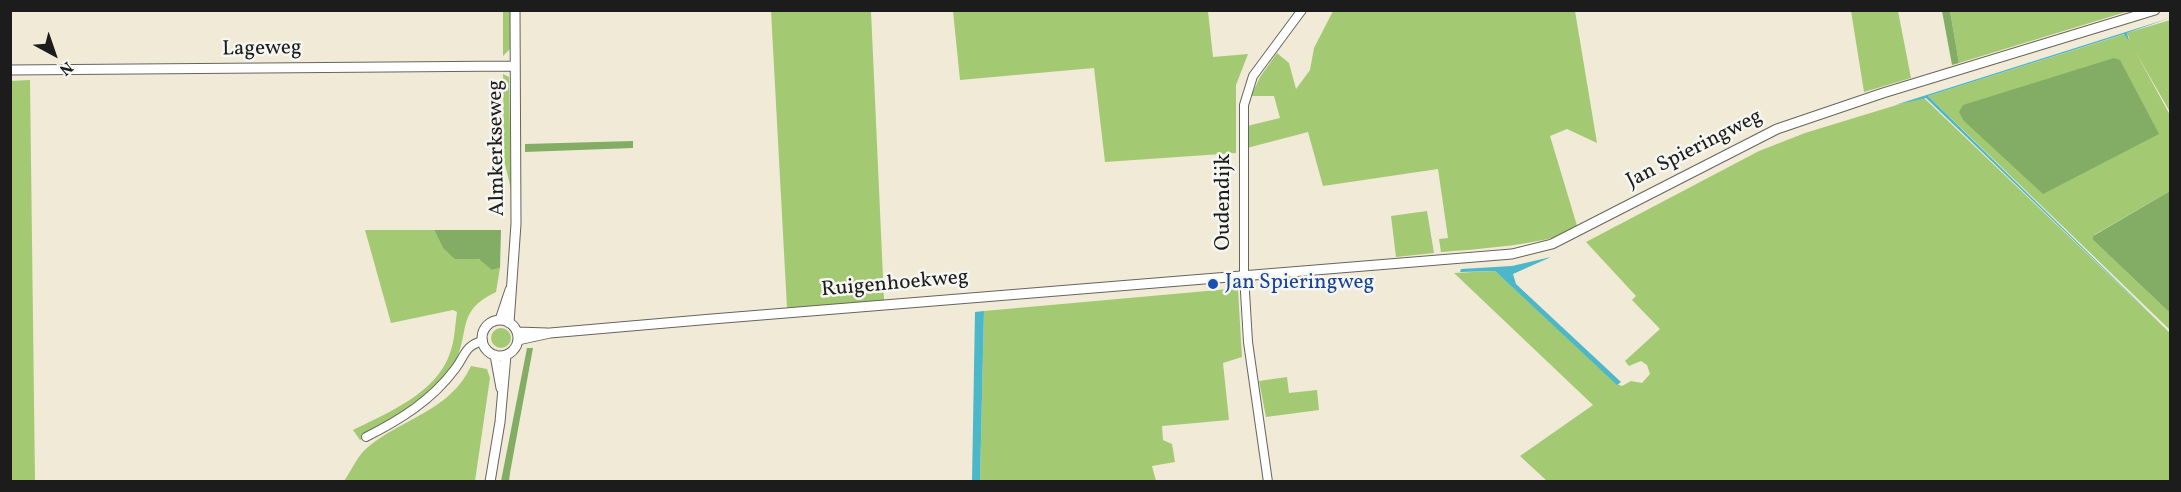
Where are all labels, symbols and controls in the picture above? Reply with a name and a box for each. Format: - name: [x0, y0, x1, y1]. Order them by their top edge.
- north arrow: [24, 24, 84, 84]
- street label: Lageweg: [222, 37, 302, 63]
- text: N: [54, 56, 77, 80]
- street label: Almkerkseweg: [484, 80, 512, 216]
- street label: Jan Spieringweg: [1623, 105, 1767, 195]
- street label: Oudendijk: [1212, 154, 1238, 250]
- street label: Ruigenhoekweg: [820, 266, 970, 304]
- place label: Jan Spieringweg: [1225, 271, 1374, 297]
- marker: Jan Spieringweg: [1206, 277, 1220, 291]

